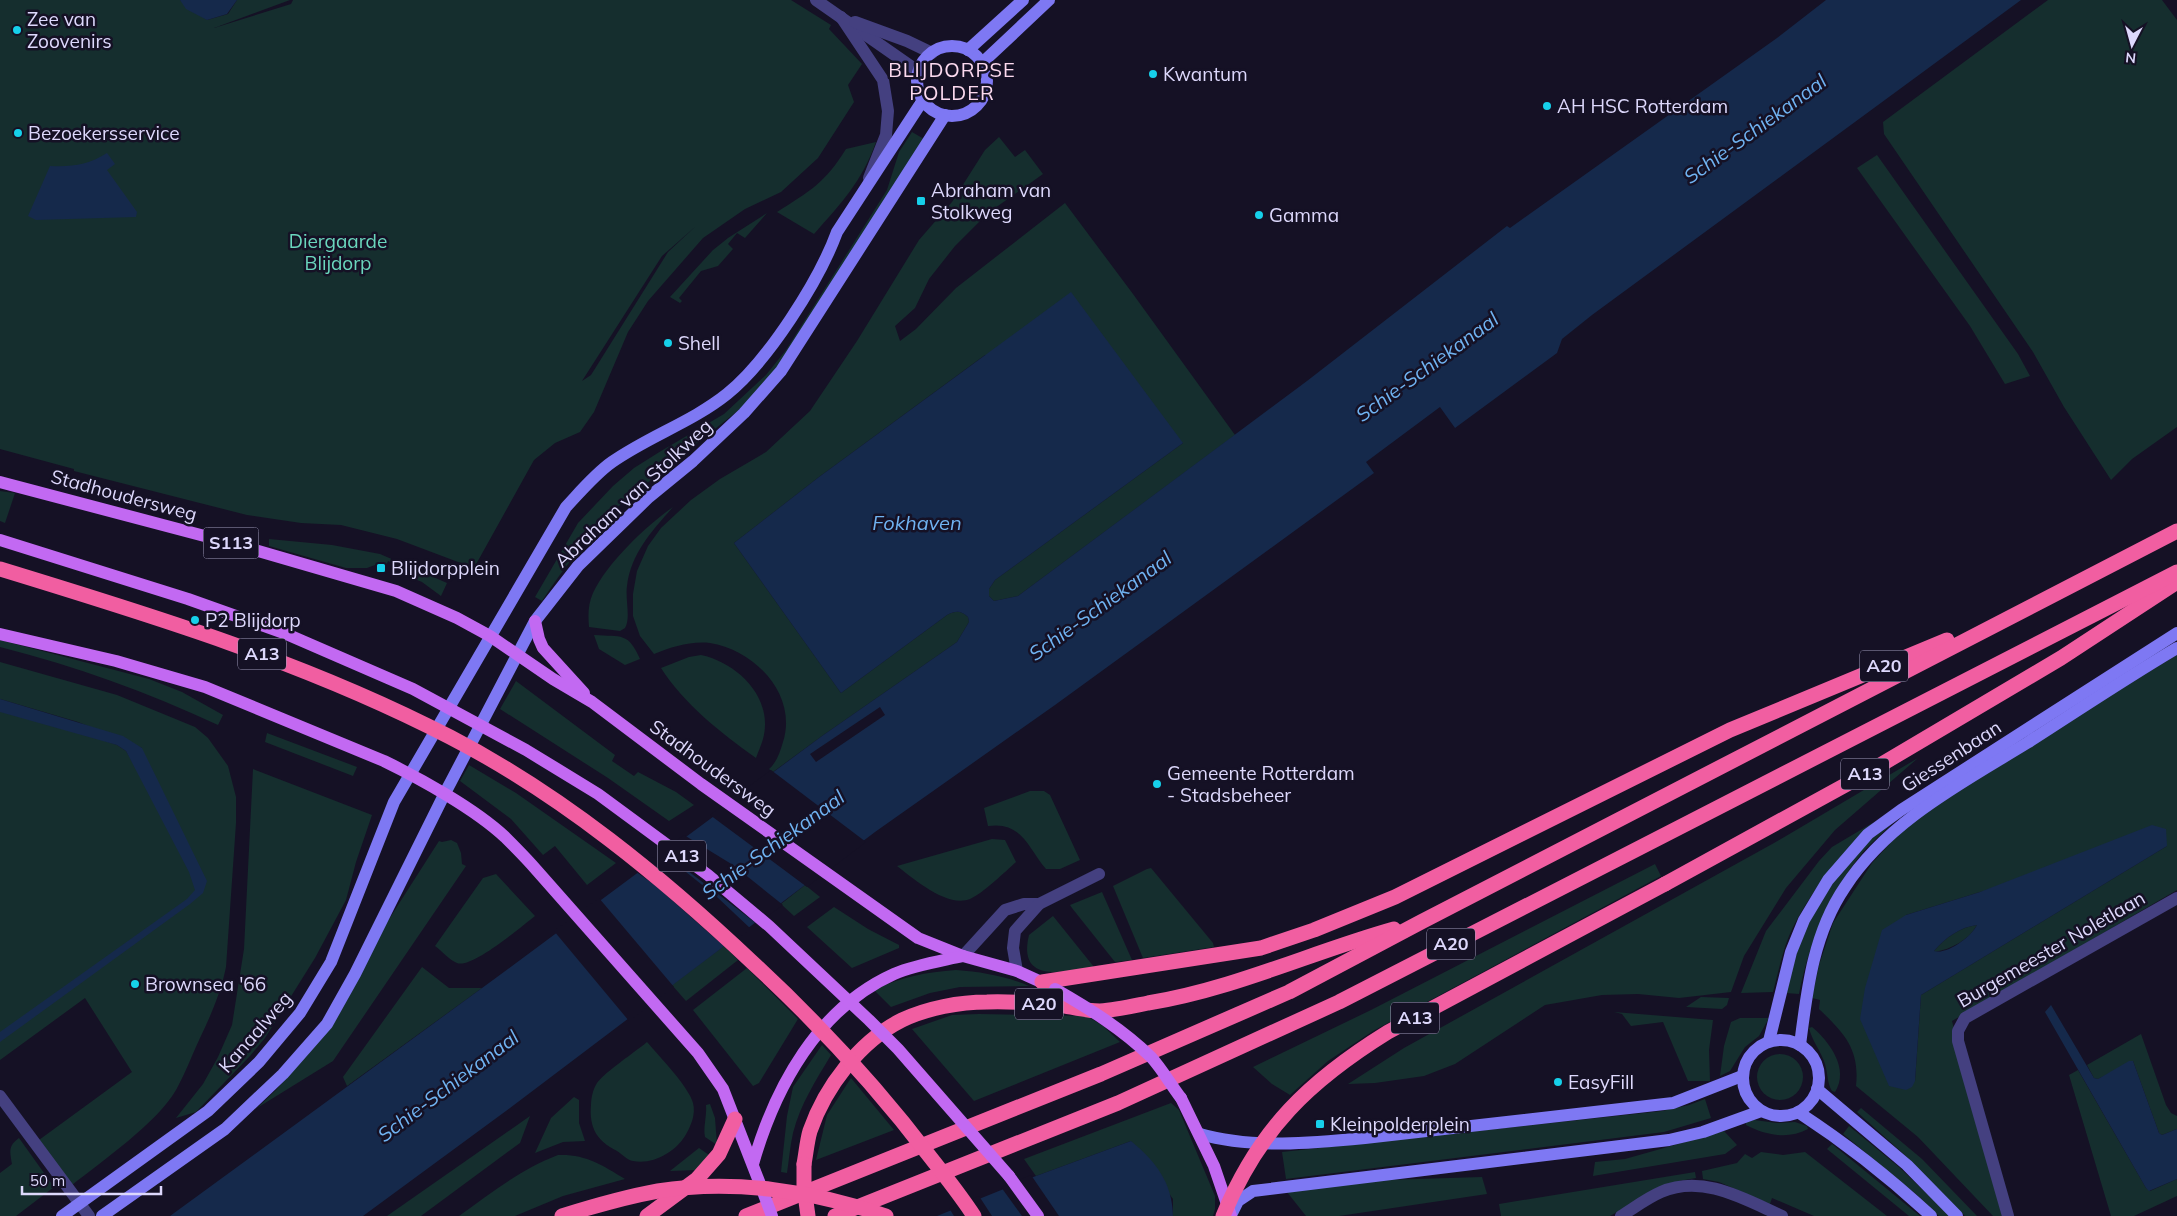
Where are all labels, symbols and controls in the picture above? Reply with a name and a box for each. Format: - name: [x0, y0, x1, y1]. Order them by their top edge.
- place label: Zee van Zoovenirs: [27, 7, 112, 53]
- north arrow: [2107, 20, 2157, 70]
- marker: Zee van Zoovenirs: [11, 24, 23, 36]
- text: N: [2124, 48, 2137, 67]
- district label: BLIJDORPSE POLDER: [888, 57, 1016, 105]
- place label: Kwantum: [1163, 62, 1248, 86]
- marker: Kwantum: [1147, 68, 1159, 80]
- water label: Schie-Schiekanaal: [1678, 68, 1831, 189]
- place label: AH HSC Rotterdam: [1557, 94, 1728, 118]
- marker: AH HSC Rotterdam: [1541, 100, 1553, 112]
- place label: Bezoekersservice: [28, 121, 180, 145]
- marker: Bezoekersservice: [12, 127, 24, 139]
- place label: Abraham van Stolkweg: [931, 178, 1051, 224]
- marker: Abraham van Stolkweg: [915, 195, 927, 207]
- place label: Gamma: [1269, 203, 1339, 227]
- marker: Gamma: [1253, 209, 1265, 221]
- park label: Diergaarde Blijdorp: [289, 229, 387, 275]
- water label: Schie-Schiekanaal: [1350, 306, 1503, 427]
- place label: Shell: [678, 331, 720, 355]
- marker: Shell: [662, 337, 674, 349]
- street label: Abraham van Stolkweg: [549, 414, 717, 572]
- street label: Stadhoudersweg: [48, 464, 200, 526]
- water label: Fokhaven: [872, 510, 962, 535]
- road number: S113: [204, 528, 258, 558]
- water label: Schie-Schiekanaal: [1023, 545, 1176, 666]
- place label: Blijdorpplein: [391, 556, 500, 580]
- marker: Blijdorpplein: [375, 562, 387, 574]
- place label: P2 Blijdorp: [205, 608, 301, 632]
- marker: P2 Blijdorp: [189, 614, 201, 626]
- road number: A13: [238, 639, 286, 670]
- road number: A20: [1860, 650, 1908, 681]
- street label: Stadhoudersweg: [645, 714, 781, 822]
- street label: Giessenbaan: [1896, 715, 2006, 797]
- road number: A13: [1841, 759, 1889, 790]
- place label: Gemeente Rotterdam - Stadsbeheer: [1167, 761, 1355, 807]
- marker: Gemeente Rotterdam - Stadsbeheer: [1151, 778, 1163, 790]
- water label: Schie-Schiekanaal: [696, 784, 849, 905]
- road number: A13: [658, 840, 706, 871]
- street label: Burgemeester Noletlaan: [1953, 885, 2149, 1013]
- road number: A20: [1427, 929, 1475, 960]
- place label: Brownsea '66: [145, 972, 266, 996]
- marker: Brownsea '66: [129, 978, 141, 990]
- street label: Kanaalweg: [213, 986, 297, 1078]
- road number: A20: [1015, 989, 1063, 1020]
- road number: A13: [1391, 1002, 1439, 1034]
- water label: Schie-Schiekanaal: [372, 1024, 523, 1147]
- place label: EasyFill: [1568, 1070, 1634, 1094]
- marker: EasyFill: [1552, 1076, 1564, 1088]
- place label: Kleinpolderplein: [1330, 1112, 1470, 1136]
- marker: Kleinpolderplein: [1314, 1118, 1326, 1130]
- scale bar: [22, 1164, 161, 1196]
- text: 50 m: [30, 1171, 65, 1190]

